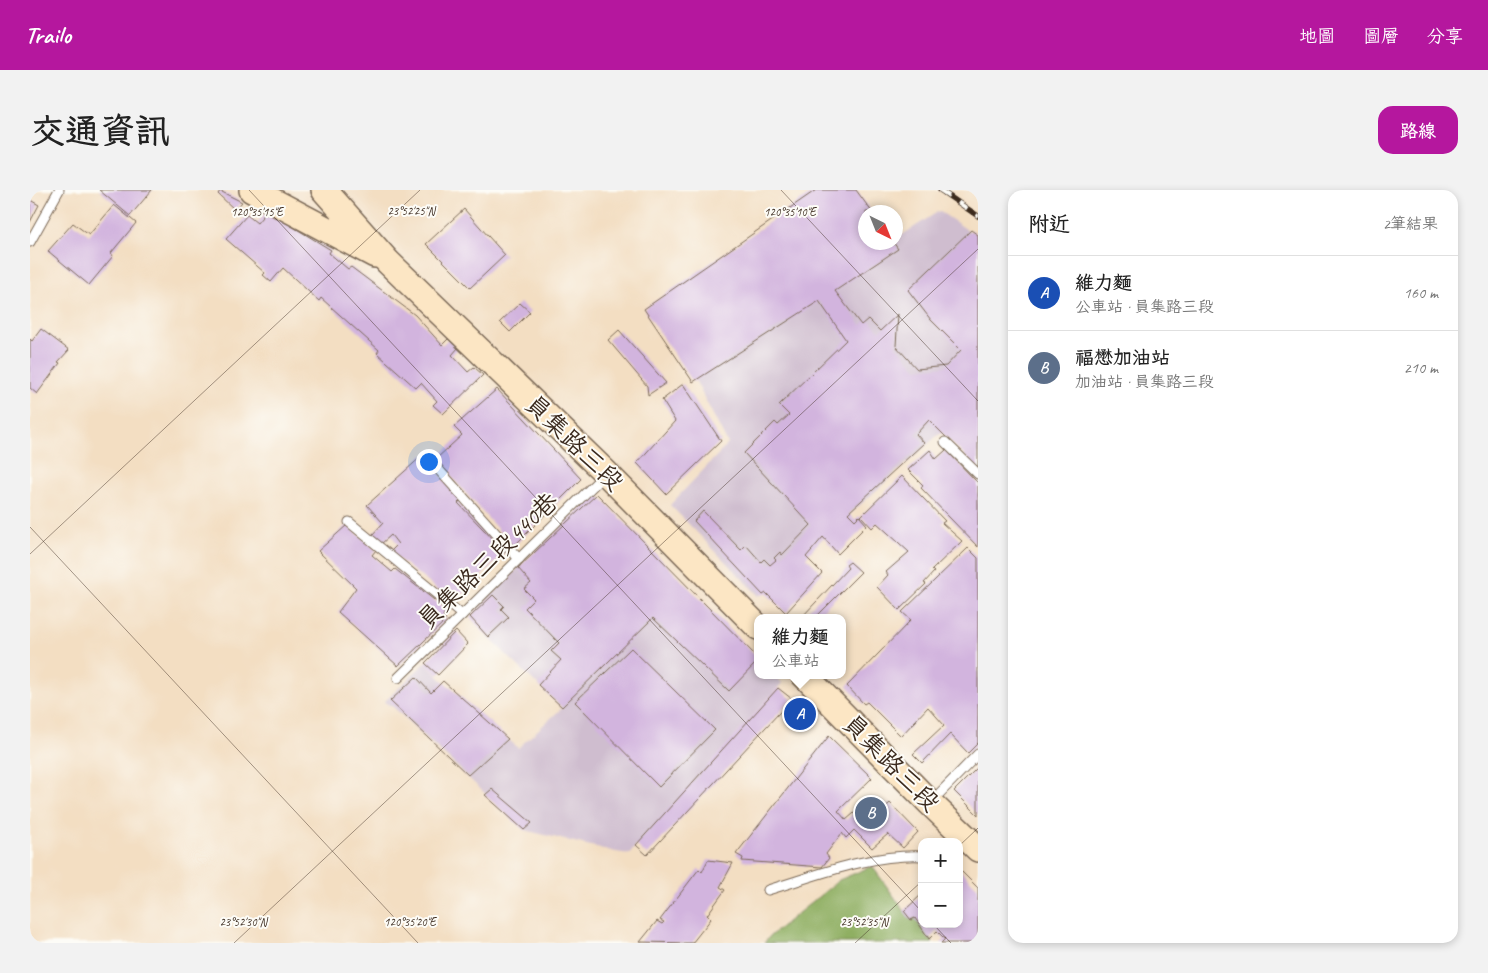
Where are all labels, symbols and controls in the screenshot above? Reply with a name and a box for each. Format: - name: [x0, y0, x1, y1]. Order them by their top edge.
- text: Trailo: [25, 20, 71, 50]
- text: 地圖: [1299, 25, 1335, 47]
- text: 圖層: [1363, 25, 1399, 47]
- text: 分享: [1427, 25, 1463, 47]
- button: 路線: [1378, 106, 1458, 154]
- text: 交通資訊: [30, 109, 170, 154]
- text: 23°52'25"N: [387, 203, 436, 219]
- text: 120°35'15"E: [231, 204, 285, 220]
- text: 120°35'10"E: [764, 204, 818, 220]
- north arrow: [858, 205, 903, 250]
- text: 附近: [1028, 211, 1070, 237]
- text: 2筆結果: [1383, 214, 1438, 234]
- text: 維力麵: [1075, 271, 1132, 295]
- text: A: [1040, 283, 1048, 303]
- text: 160 m: [1404, 283, 1438, 303]
- text: 公車站 · 員集路三段: [1075, 297, 1214, 317]
- text: 福懋加油站: [1075, 346, 1170, 370]
- text: B: [1040, 358, 1048, 378]
- text: 210 m: [1404, 358, 1438, 378]
- text: 加油站 · 員集路三段: [1075, 372, 1214, 392]
- street label: 員集路三段: [518, 388, 630, 498]
- your location: [416, 449, 442, 475]
- street label: 員集路三段440巷: [411, 486, 565, 636]
- popup: [754, 614, 846, 679]
- text: 維力麵: [771, 625, 829, 649]
- text: 公車站: [771, 651, 820, 671]
- pin: A: [784, 695, 816, 733]
- street label: 員集路三段: [835, 707, 947, 819]
- pin: B: [855, 794, 887, 832]
- map controls: [918, 838, 963, 928]
- button: +: [918, 838, 963, 883]
- button: −: [918, 883, 963, 928]
- text: 23°52'30"N: [219, 914, 268, 930]
- text: 120°35'20"E: [384, 914, 438, 930]
- text: 23°52'35"N: [840, 914, 889, 930]

